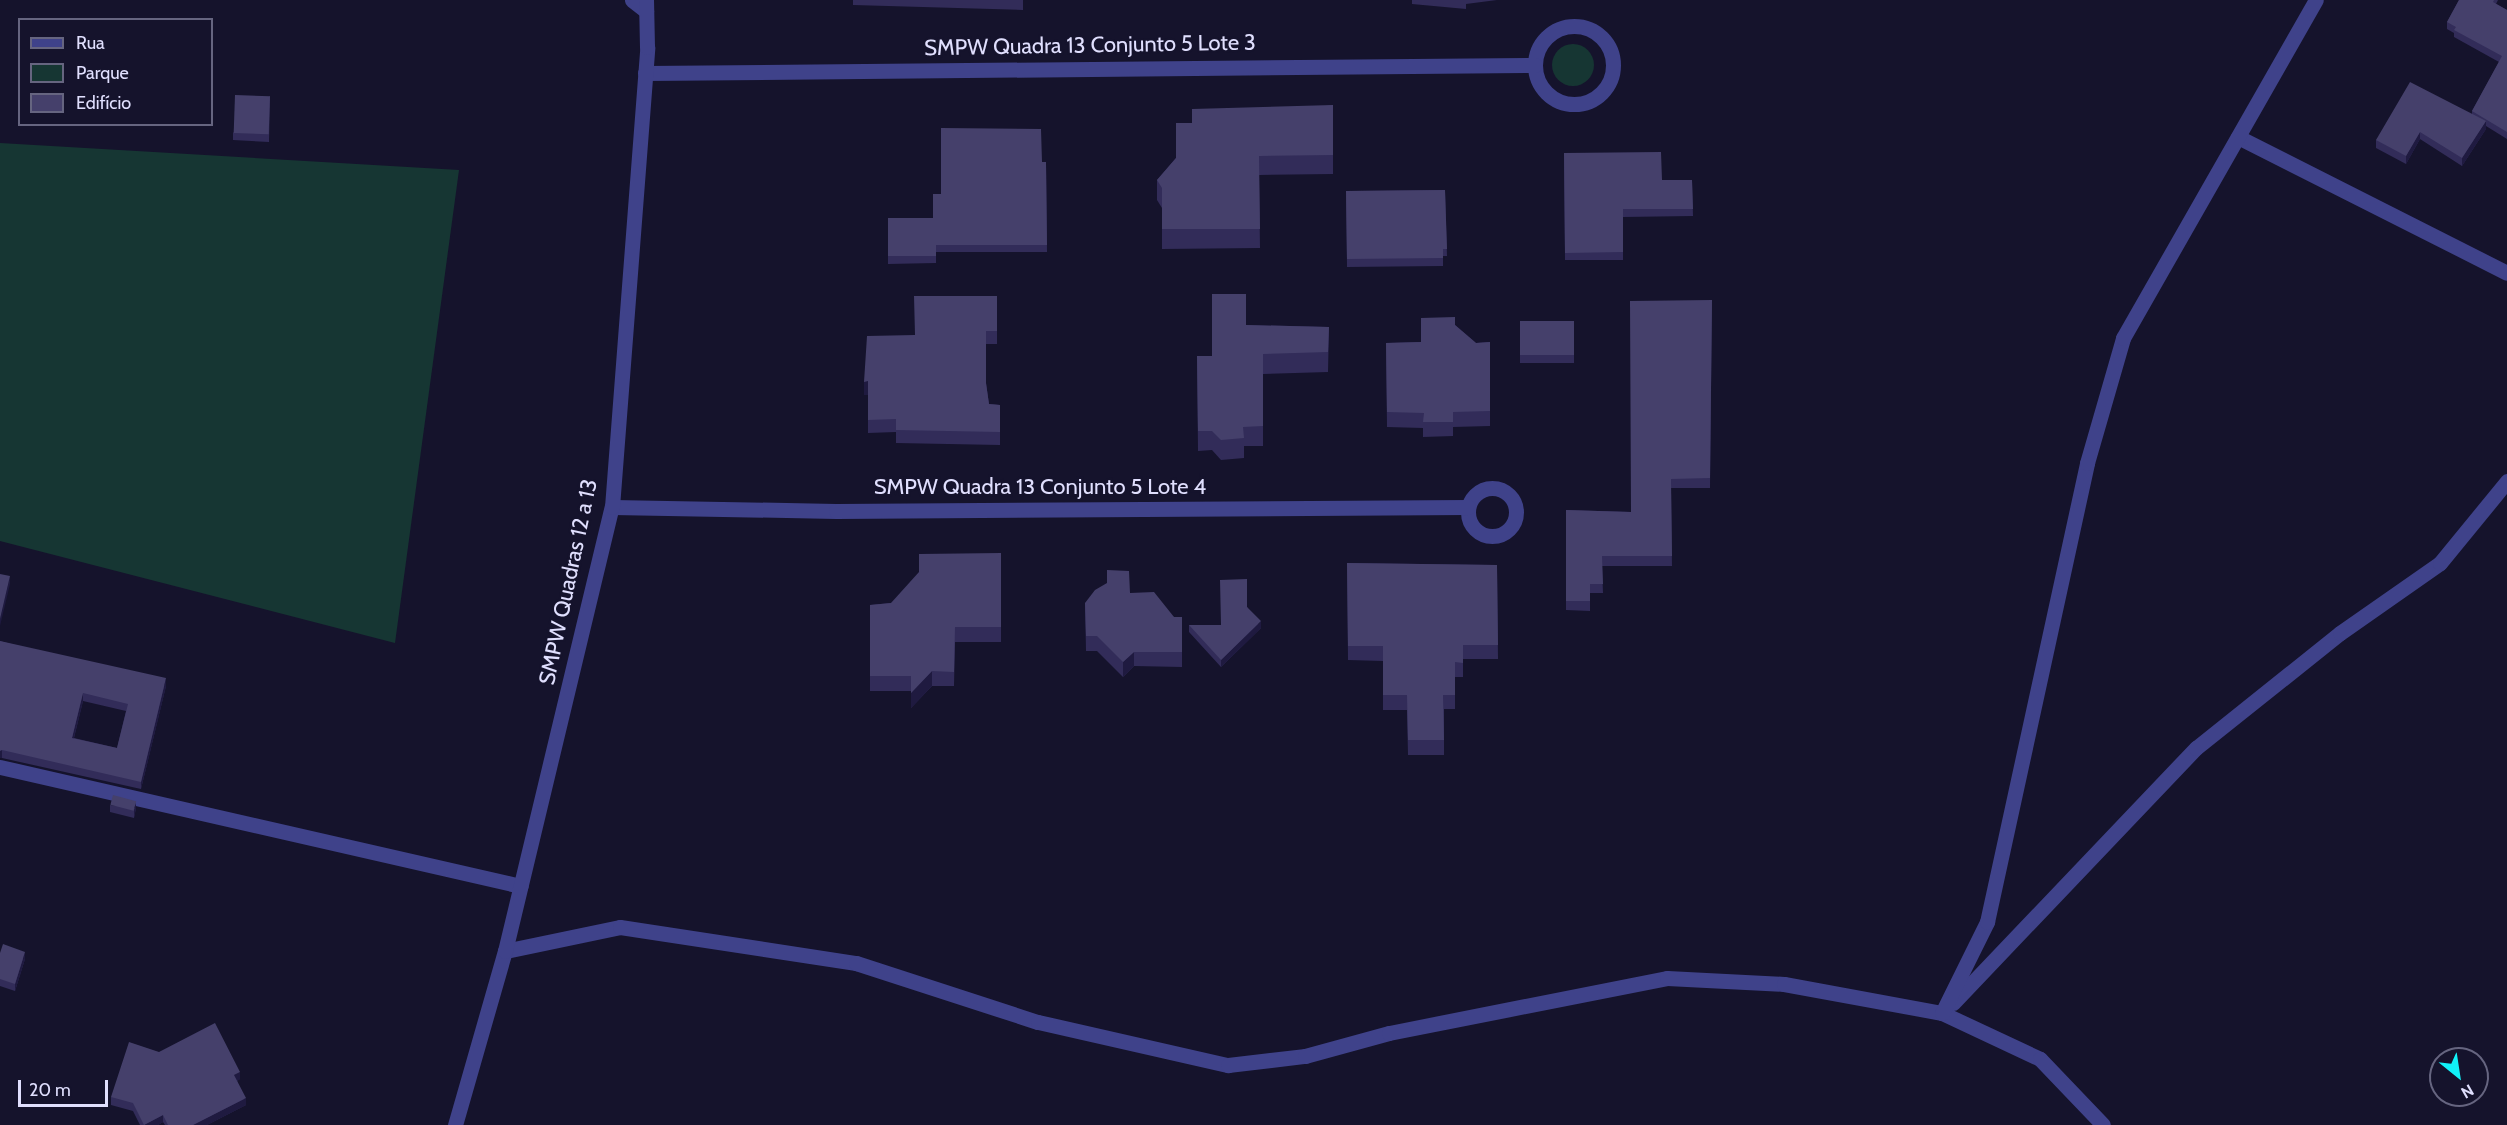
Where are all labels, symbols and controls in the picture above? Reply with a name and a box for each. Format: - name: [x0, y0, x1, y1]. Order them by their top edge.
- legend: [18, 18, 213, 126]
- street label: SMPW Quadra 13 Conjunto 5 Lote 3: [924, 29, 1256, 61]
- text: Rua: [76, 32, 105, 54]
- text: Parque: [76, 62, 129, 84]
- text: Edifício: [76, 92, 131, 114]
- street label: SMPW Quadra 13 Conjunto 5 Lote 4: [874, 474, 1206, 500]
- street label: SMPW Quadras 12 a 13: [533, 477, 603, 687]
- north arrow: [2429, 1047, 2489, 1107]
- scale bar: [21, 1068, 111, 1106]
- text: 20 m: [29, 1079, 71, 1101]
- text: N: [2458, 1080, 2477, 1102]

